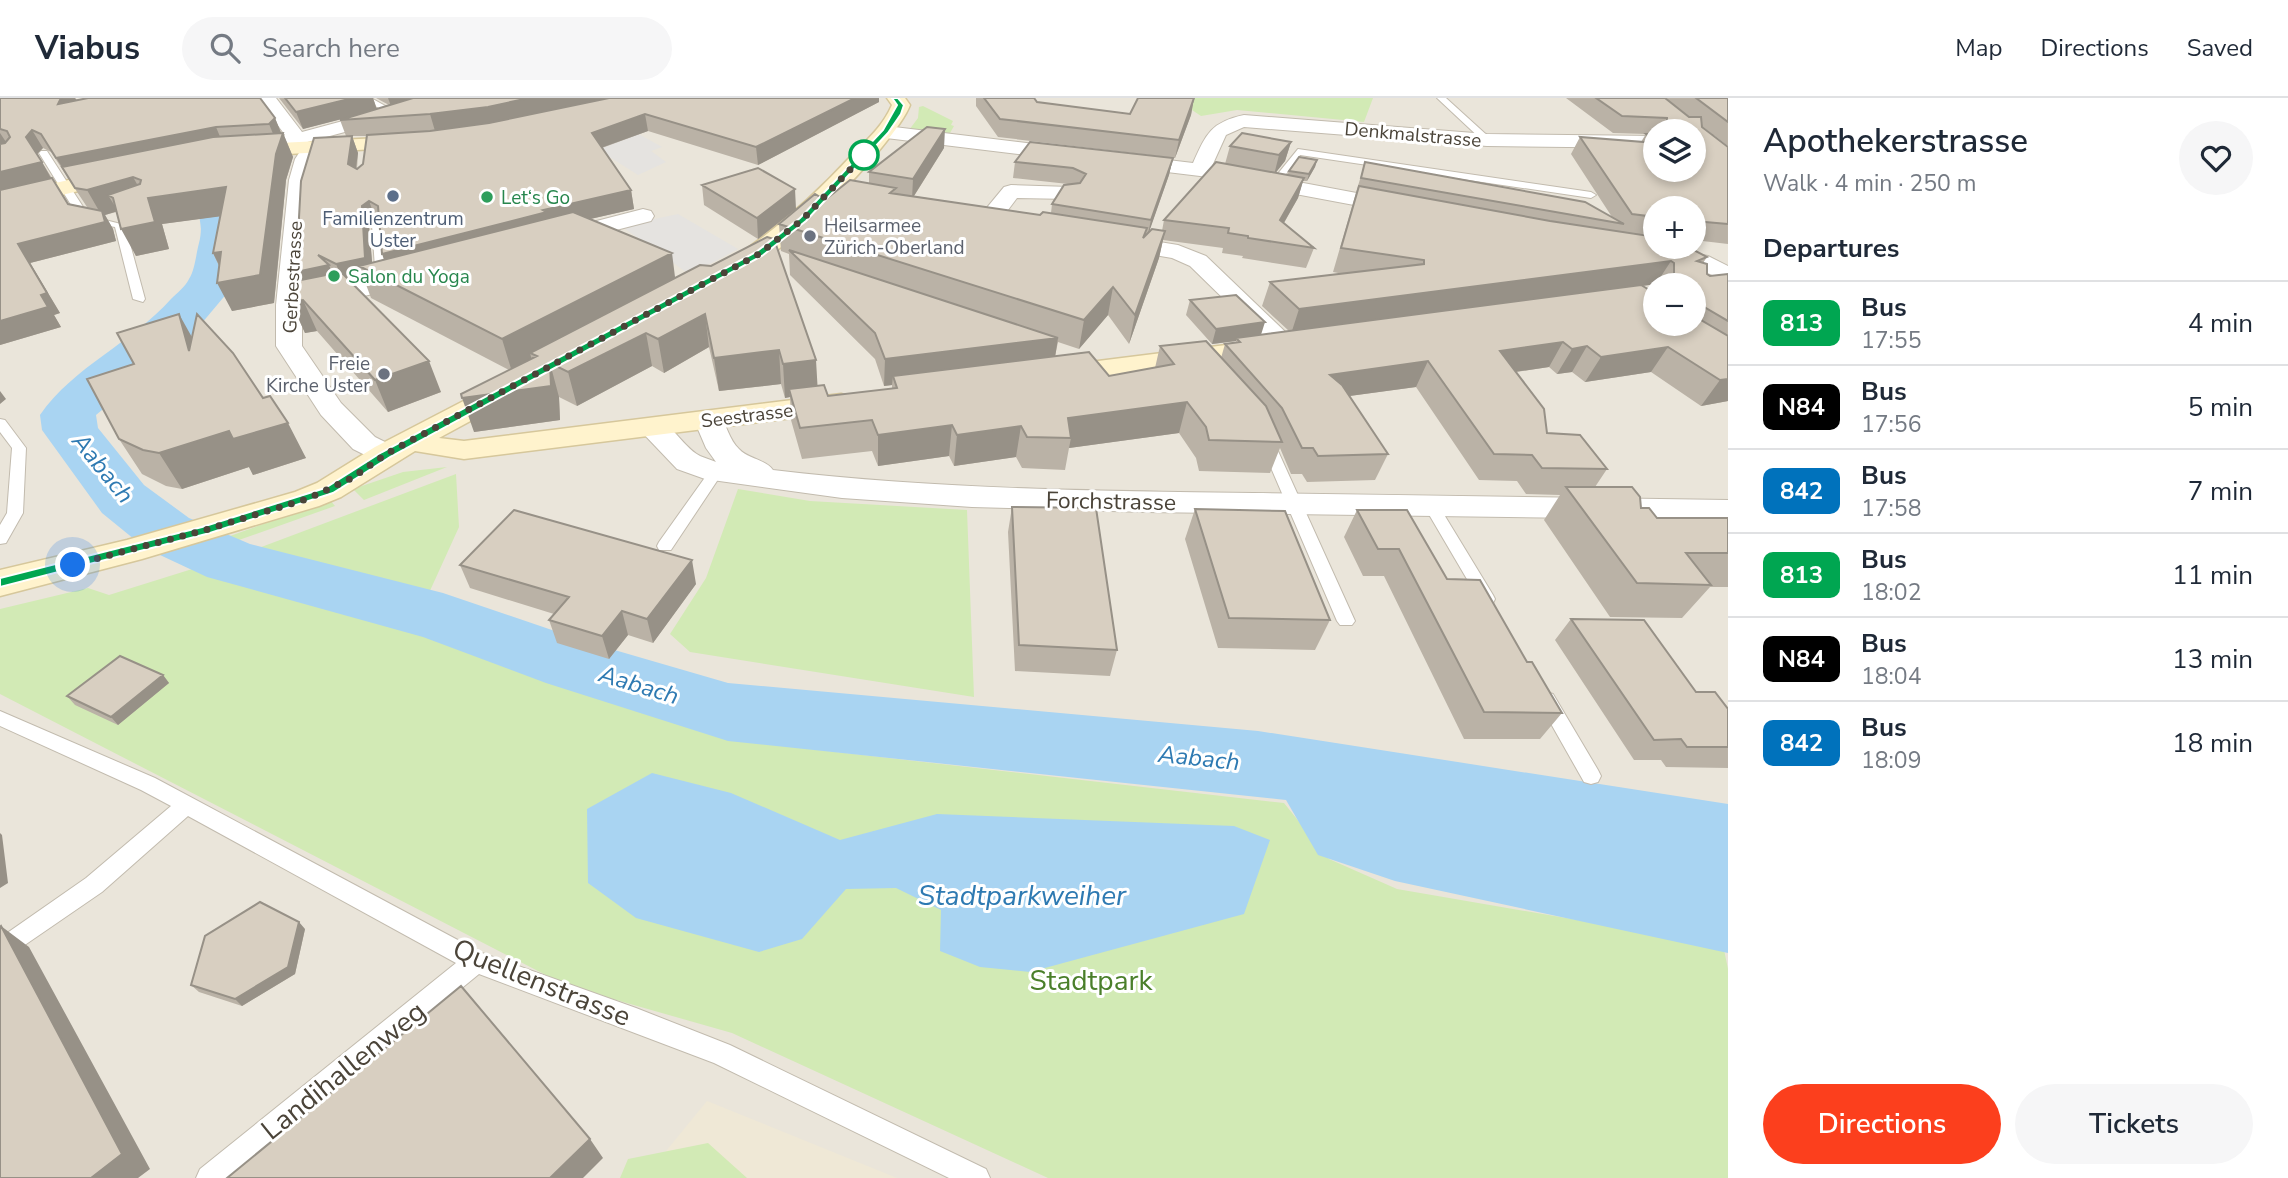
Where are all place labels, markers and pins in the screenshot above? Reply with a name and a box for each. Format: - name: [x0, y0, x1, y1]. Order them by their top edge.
- unlabelled marker: [849, 140, 879, 170]
- place label: Let‘s Go: [501, 185, 570, 211]
- marker: Familienzentrum Uster: [385, 188, 401, 204]
- marker: Let‘s Go: [479, 189, 495, 205]
- place label: Familienzentrum Uster: [322, 206, 464, 254]
- place label: Heilsarmee Zürich-Oberland: [824, 213, 965, 261]
- marker: Heilsarmee Zürich-Oberland: [802, 228, 818, 244]
- place label: Salon du Yoga: [348, 264, 470, 290]
- marker: Salon du Yoga: [326, 268, 342, 284]
- place label: Freie Kirche Uster: [266, 351, 370, 399]
- marker: Freie Kirche Uster: [376, 366, 392, 382]

